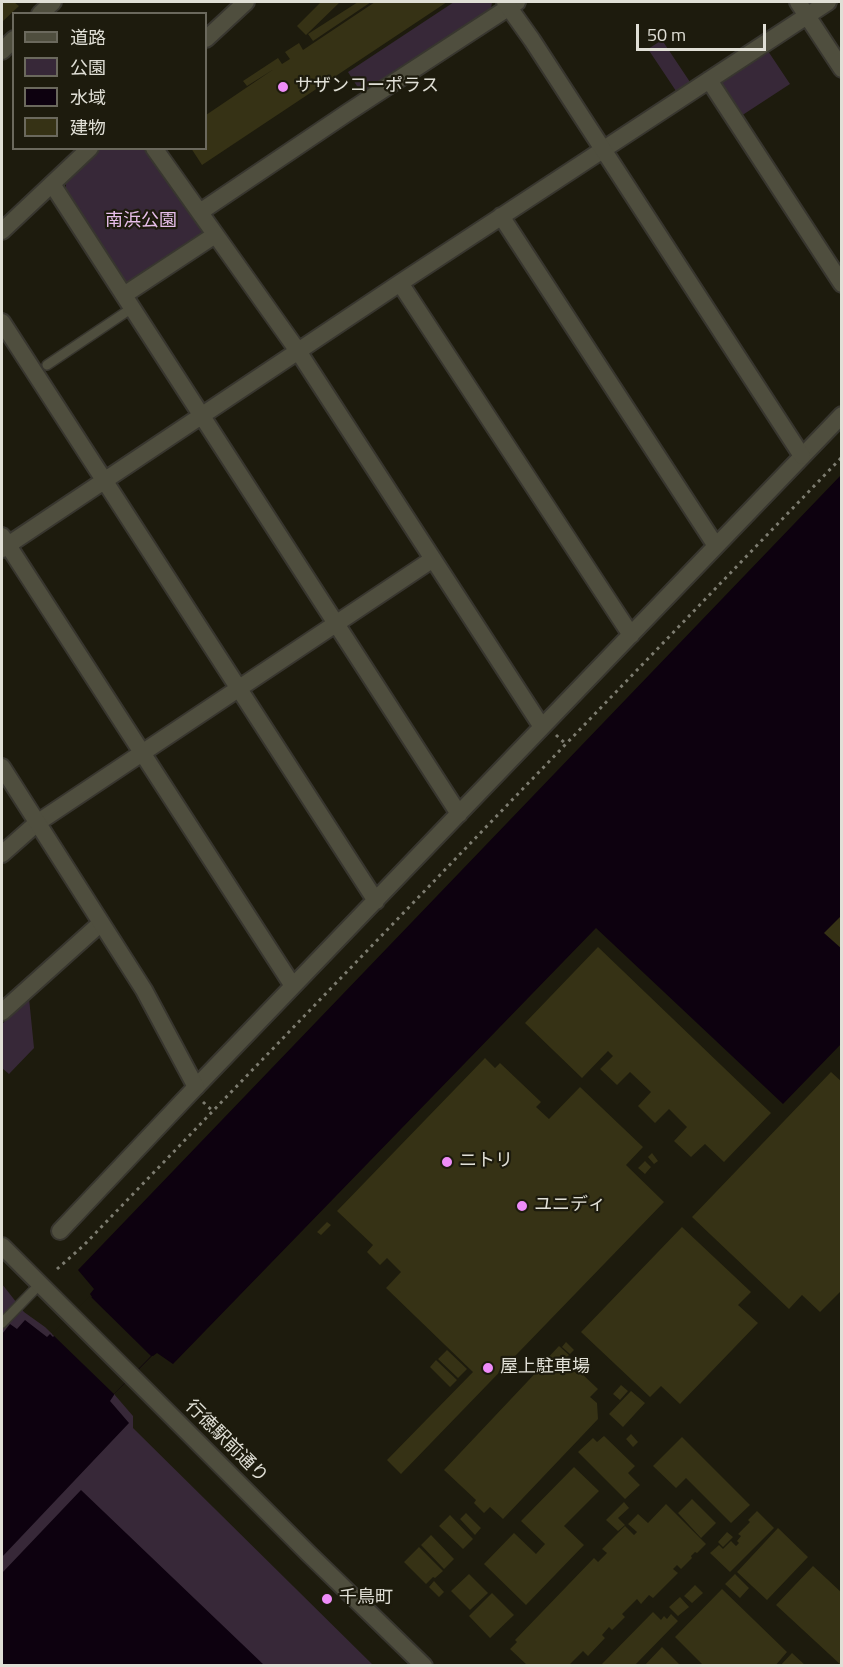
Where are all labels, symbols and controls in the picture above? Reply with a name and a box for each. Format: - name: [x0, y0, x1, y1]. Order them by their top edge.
- legend: [12, 12, 207, 150]
- scale bar: [639, 12, 770, 50]
- text: 50 m: [647, 21, 686, 48]
- text: 道路: [70, 24, 106, 51]
- text: 公園: [70, 54, 106, 81]
- place label: サザンコーポラス: [295, 76, 439, 98]
- marker: サザンコーポラス: [276, 80, 290, 94]
- text: 水域: [70, 84, 106, 111]
- text: 建物: [70, 114, 106, 141]
- park label: 南浜公園: [105, 211, 177, 233]
- place label: ニトリ: [459, 1151, 513, 1173]
- marker: ニトリ: [440, 1155, 454, 1169]
- place label: ユニディ: [534, 1195, 606, 1217]
- marker: ユニディ: [515, 1199, 529, 1213]
- place label: 屋上駐車場: [500, 1357, 590, 1379]
- marker: 屋上駐車場: [481, 1361, 495, 1375]
- street label: 行徳駅前通り: [180, 1396, 272, 1488]
- place label: 千鳥町: [339, 1588, 393, 1610]
- marker: 千鳥町: [320, 1592, 334, 1606]

